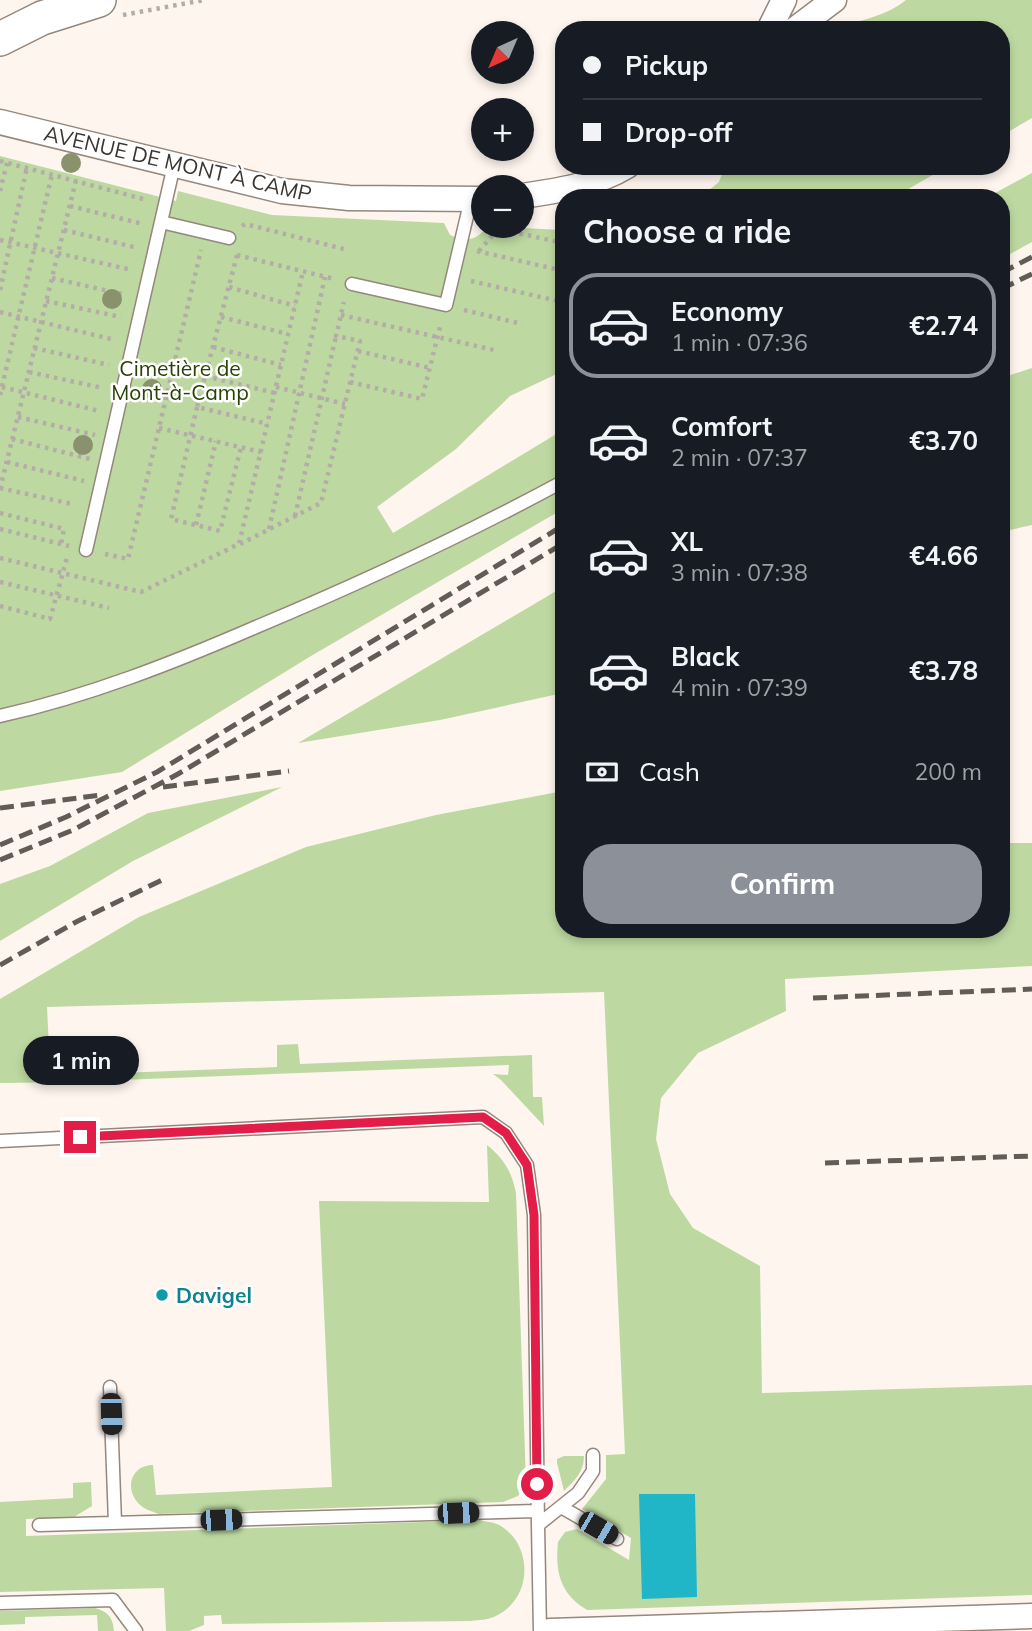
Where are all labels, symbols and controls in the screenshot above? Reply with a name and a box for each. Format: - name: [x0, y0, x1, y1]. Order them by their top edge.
- north arrow: [471, 21, 534, 84]
- map controls: [471, 21, 534, 238]
- text: Pickup: [625, 49, 708, 82]
- button: +: [471, 98, 534, 161]
- text: Drop-off: [625, 116, 732, 149]
- street label: AVENUE DE MONT À CAMP: [42, 120, 314, 206]
- button: −: [471, 175, 534, 238]
- text: Choose a ride: [583, 211, 791, 251]
- icon: car: [587, 294, 650, 357]
- text: Economy: [671, 295, 783, 328]
- text: €2.74: [909, 309, 978, 342]
- text: 1 min · 07:36: [671, 328, 808, 357]
- park label: Cimetière de Mont-à-Camp: [111, 355, 249, 405]
- icon: car: [587, 409, 650, 472]
- text: Comfort: [671, 410, 772, 443]
- text: €3.70: [909, 424, 978, 457]
- text: 2 min · 07:37: [671, 443, 808, 472]
- icon: car: [587, 524, 650, 587]
- text: XL: [671, 525, 703, 558]
- text: €4.66: [909, 539, 978, 572]
- text: 3 min · 07:38: [671, 558, 808, 587]
- icon: car: [587, 639, 650, 702]
- text: Black: [671, 640, 739, 673]
- text: €3.78: [909, 654, 978, 687]
- text: 4 min · 07:39: [671, 673, 808, 702]
- icon: cash: [583, 753, 621, 791]
- text: Cash: [639, 755, 700, 788]
- text: 200 m: [914, 757, 982, 786]
- button: Confirm: [583, 844, 982, 924]
- callout: 1 min: [22, 1036, 138, 1084]
- text: 1 min: [51, 1046, 111, 1075]
- route end: [64, 1121, 96, 1153]
- place label: Davigel: [176, 1282, 252, 1308]
- marker: Davigel: [154, 1287, 170, 1303]
- car: [100, 1393, 123, 1435]
- route start: [521, 1468, 553, 1500]
- car: [437, 1502, 480, 1524]
- car: [575, 1508, 622, 1548]
- car: [200, 1509, 243, 1531]

